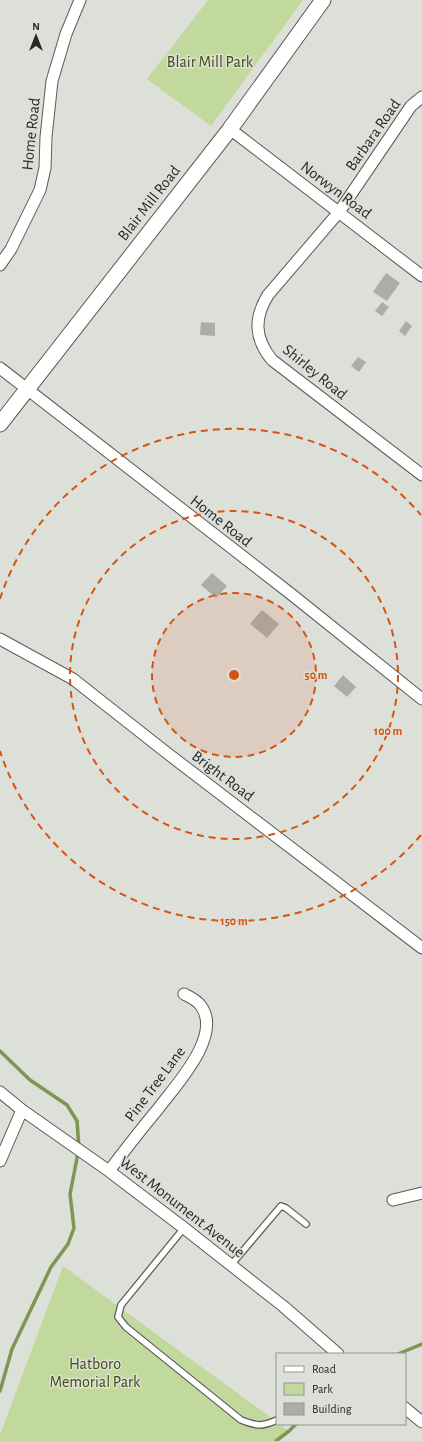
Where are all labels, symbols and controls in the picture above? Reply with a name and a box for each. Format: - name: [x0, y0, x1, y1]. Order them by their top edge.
- north arrow: [16, 16, 56, 56]
- text: N: [32, 21, 40, 32]
- park label: Blair Mill Park: [167, 54, 254, 70]
- street label: Barbara Road: [343, 96, 403, 174]
- street label: Home Road: [19, 97, 43, 171]
- street label: Norwyn Road: [297, 158, 374, 222]
- street label: Blair Mill Road: [115, 162, 183, 244]
- street label: Shirley Road: [279, 341, 350, 403]
- street label: Home Road: [187, 492, 255, 550]
- centre of rings: [227, 668, 241, 682]
- text: 50 m: [305, 669, 328, 681]
- text: 100 m: [374, 725, 402, 737]
- street label: Bright Road: [189, 748, 257, 804]
- text: 150 m: [220, 915, 248, 927]
- street label: Pine Tree Lane: [122, 1044, 188, 1124]
- street label: West Monument Avenue: [117, 1153, 247, 1261]
- legend: [276, 1353, 406, 1425]
- park label: Hatboro Memorial Park: [50, 1356, 141, 1390]
- text: Road: [312, 1363, 336, 1375]
- text: Park: [312, 1383, 333, 1395]
- text: Building: [312, 1403, 352, 1415]

